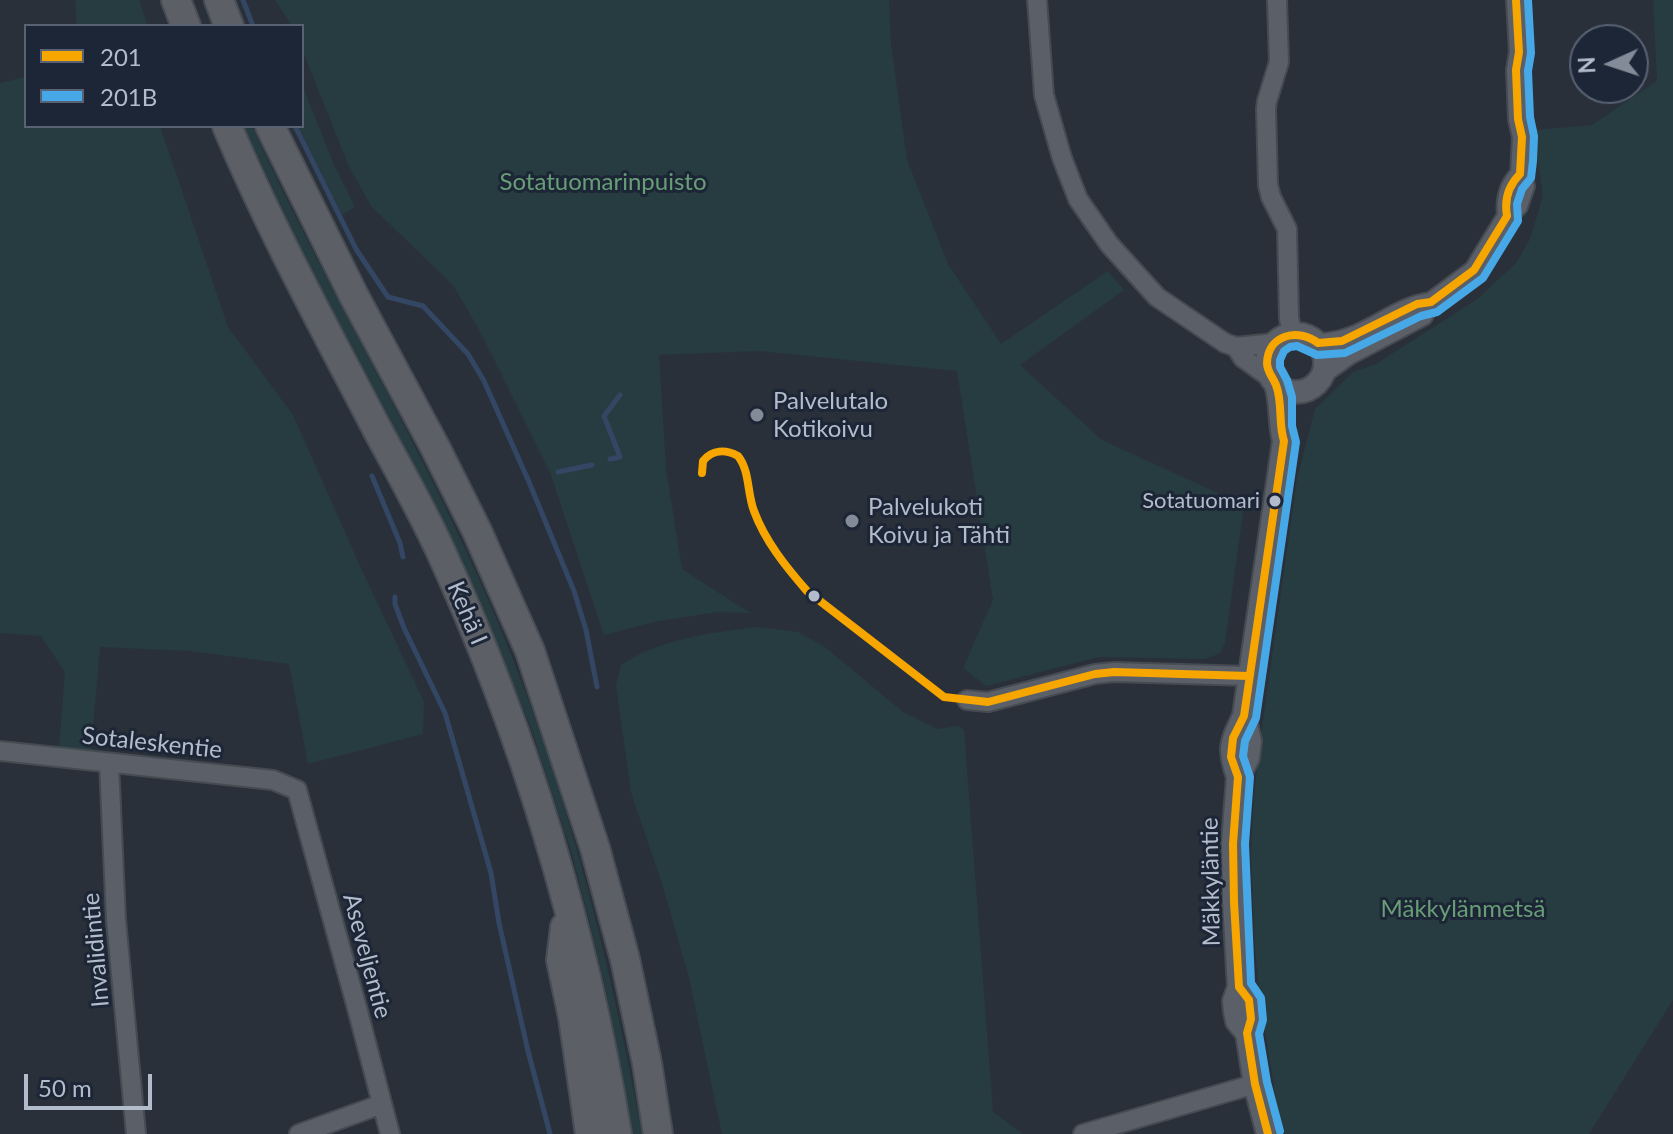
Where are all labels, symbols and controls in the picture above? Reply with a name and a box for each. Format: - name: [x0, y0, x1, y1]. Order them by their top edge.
- legend: [24, 24, 304, 128]
- north arrow: [1569, 24, 1649, 104]
- text: 201: [100, 42, 142, 71]
- text: N: [1573, 56, 1600, 74]
- text: 201B: [100, 82, 157, 111]
- park label: Sotatuomarinpuisto: [500, 168, 706, 196]
- place label: Palvelutalo Kotikoivu: [773, 387, 888, 443]
- marker: Palvelutalo Kotikoivu: [748, 406, 766, 424]
- place label: Sotatuomari: [1142, 488, 1260, 514]
- place label: Palvelukoti Koivu ja Tähti: [868, 493, 1010, 549]
- marker: Sotatuomari: [1267, 493, 1283, 509]
- marker: Palvelukoti Koivu ja Tähti: [843, 512, 861, 530]
- street label: Kehä I: [441, 577, 493, 649]
- unlabelled marker: [806, 588, 822, 604]
- street label: Sotaleskentie: [81, 721, 223, 765]
- street label: Mäkkyläntie: [1195, 817, 1227, 947]
- street label: Aseveljentie: [336, 890, 398, 1022]
- street label: Invalidintie: [77, 891, 115, 1009]
- park label: Mäkkylänmetsä: [1381, 895, 1545, 923]
- scale bar: [28, 1058, 156, 1108]
- text: 50 m: [38, 1073, 92, 1102]

